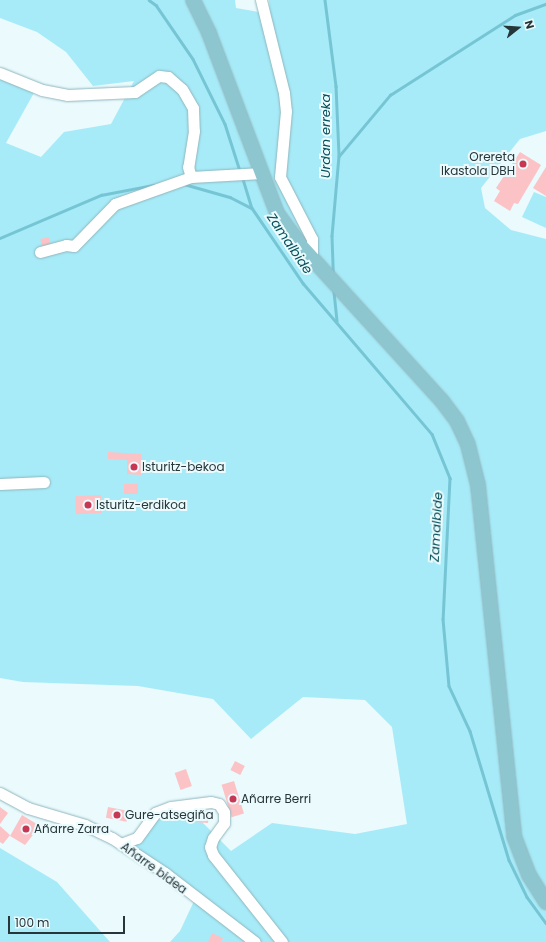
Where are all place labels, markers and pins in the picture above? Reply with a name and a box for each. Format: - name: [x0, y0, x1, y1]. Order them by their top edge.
- place label: Orereta Ikastola DBH: [441, 150, 515, 178]
- marker: Orereta Ikastola DBH: [518, 159, 528, 169]
- place label: Isturitz-bekoa: [142, 460, 225, 474]
- marker: Isturitz-bekoa: [129, 462, 139, 472]
- place label: Isturitz-erdikoa: [96, 498, 186, 512]
- marker: Isturitz-erdikoa: [83, 500, 93, 510]
- place label: Añarre Berri: [241, 792, 311, 806]
- marker: Añarre Berri: [228, 794, 238, 804]
- place label: Gure-atsegiña: [125, 808, 214, 822]
- marker: Gure-atsegiña: [112, 810, 122, 820]
- place label: Añarre Zarra: [34, 822, 109, 836]
- marker: Añarre Zarra: [21, 824, 31, 834]

